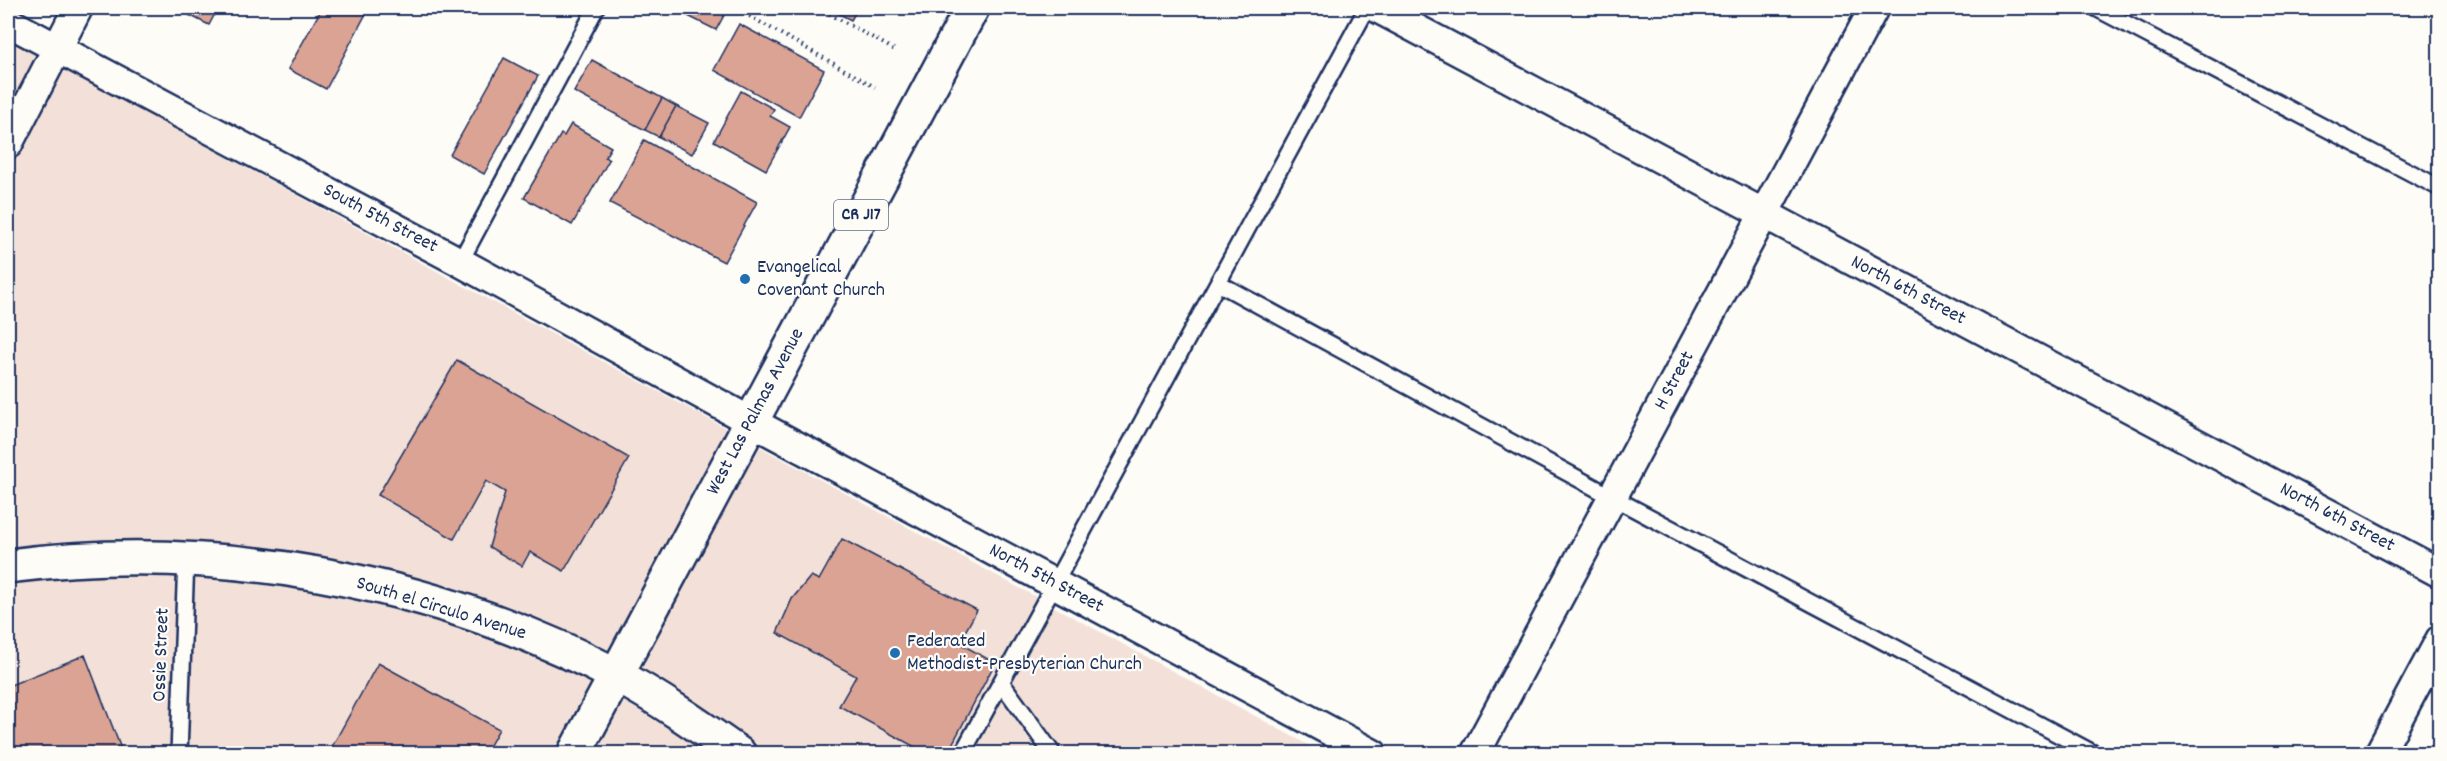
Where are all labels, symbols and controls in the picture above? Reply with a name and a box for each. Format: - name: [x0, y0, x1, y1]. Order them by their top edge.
- street label: South 5th Street: [318, 177, 442, 261]
- road number: CR J17: [834, 200, 888, 230]
- street label: North 6th Street: [1845, 249, 1971, 333]
- place label: Evangelical Covenant Church: [757, 254, 885, 305]
- marker: Evangelical Covenant Church: [738, 272, 752, 286]
- street label: West Las Palmas Avenue: [700, 323, 812, 500]
- street label: H Street: [1648, 346, 1702, 416]
- street label: North 6th Street: [2274, 476, 2400, 560]
- street label: North 5th Street: [984, 537, 1108, 621]
- street label: South el Circulo Avenue: [353, 570, 530, 648]
- street label: Ossie Street: [146, 608, 178, 702]
- place label: Federated Methodist-Presbyterian Church: [907, 628, 1142, 679]
- marker: Federated Methodist-Presbyterian Church: [888, 646, 902, 660]

